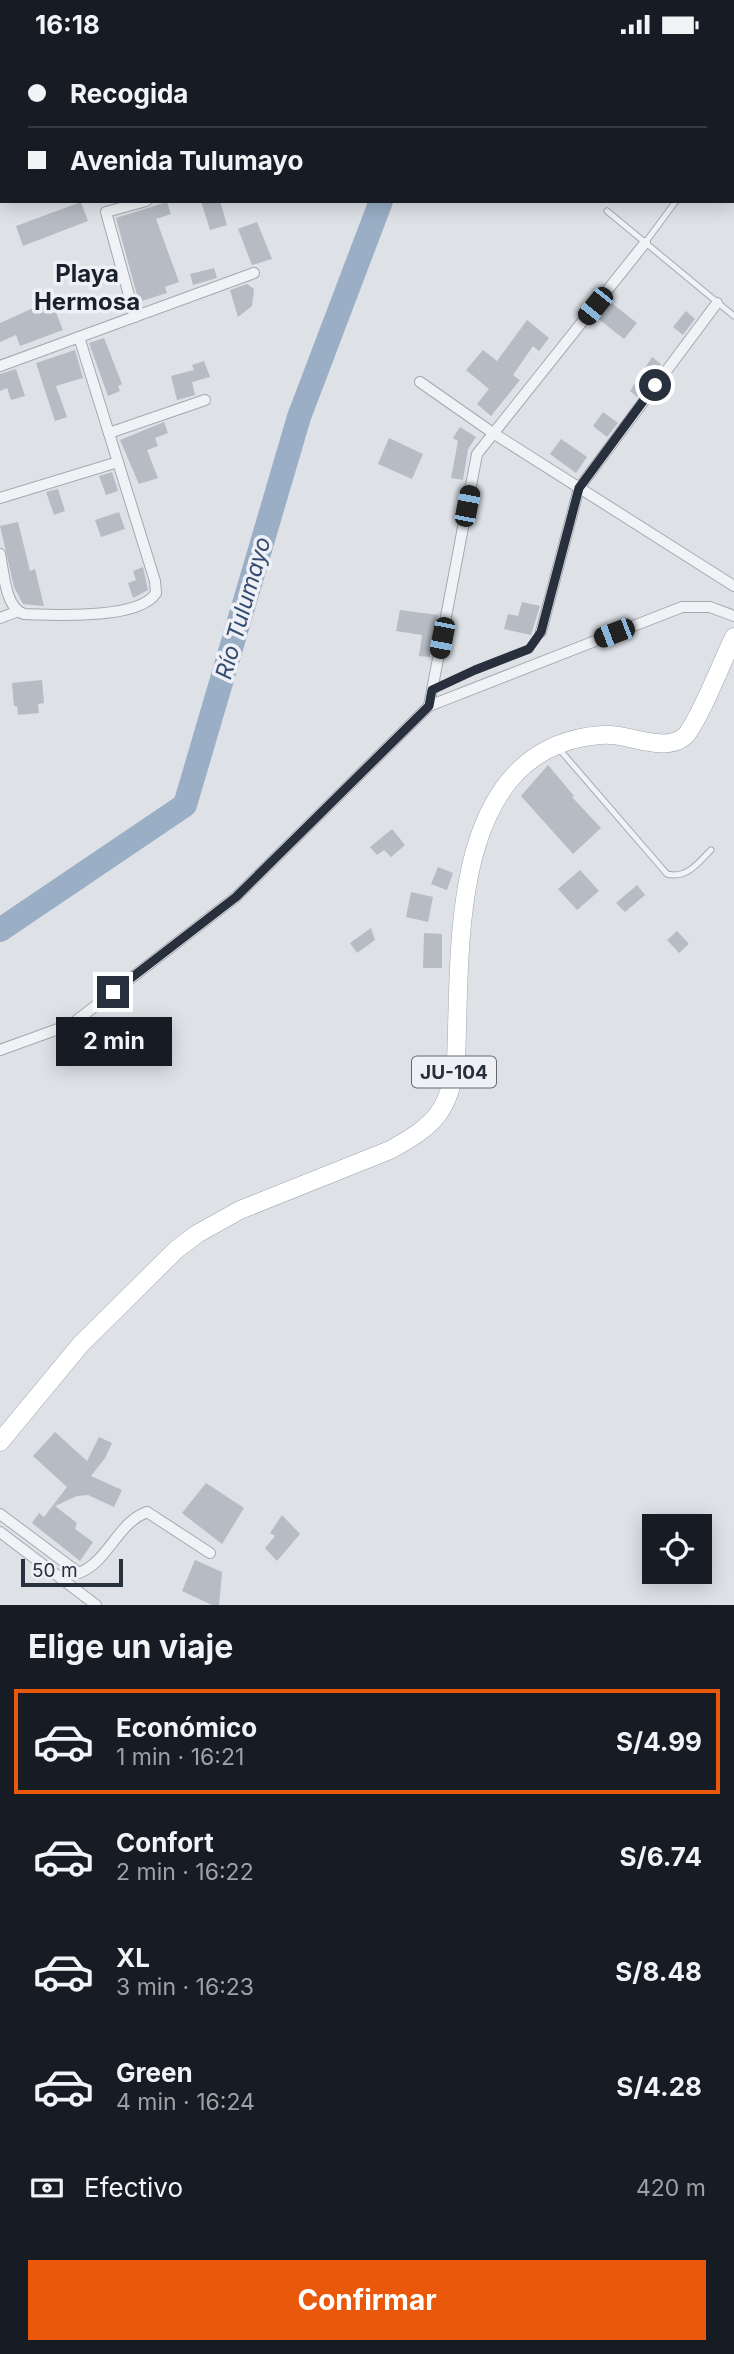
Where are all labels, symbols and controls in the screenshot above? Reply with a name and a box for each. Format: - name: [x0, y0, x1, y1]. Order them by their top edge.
- text: 16:18: [35, 9, 100, 40]
- text: Recogida: [70, 78, 188, 109]
- text: Avenida Tulumayo: [70, 145, 304, 176]
- district label: Playa Hermosa: [34, 259, 140, 316]
- car: [574, 283, 617, 329]
- route start: [639, 369, 671, 401]
- car: [453, 483, 482, 529]
- water label: Río Tulumayo: [209, 534, 277, 682]
- car: [428, 615, 457, 661]
- car: [591, 616, 638, 650]
- route end: [97, 976, 129, 1008]
- callout: 2 min: [55, 1017, 171, 1065]
- text: 2 min: [83, 1027, 145, 1055]
- road number: JU-104: [412, 1056, 496, 1087]
- map controls: [642, 1514, 712, 1584]
- button: locate: [642, 1514, 712, 1584]
- scale bar: [21, 1556, 122, 1588]
- text: 50 m: [32, 1559, 78, 1582]
- text: Elige un viaje: [28, 1627, 233, 1666]
- icon: car: [32, 1710, 95, 1773]
- text: Económico: [116, 1712, 257, 1743]
- text: S/4.99: [616, 1726, 702, 1757]
- text: 1 min · 16:21: [116, 1743, 244, 1771]
- icon: car: [32, 1825, 95, 1888]
- text: Confort: [116, 1827, 214, 1858]
- text: S/6.74: [620, 1841, 702, 1872]
- text: 2 min · 16:22: [116, 1858, 254, 1886]
- icon: car: [32, 1940, 95, 2003]
- text: XL: [116, 1942, 150, 1973]
- text: S/8.48: [615, 1956, 702, 1987]
- text: 3 min · 16:23: [116, 1973, 254, 2001]
- icon: car: [32, 2055, 95, 2118]
- text: Green: [116, 2057, 193, 2088]
- text: S/4.28: [616, 2071, 702, 2102]
- text: 4 min · 16:24: [116, 2088, 255, 2116]
- icon: cash: [28, 2169, 66, 2207]
- text: Efectivo: [84, 2172, 183, 2203]
- text: 420 m: [636, 2174, 706, 2202]
- button: Confirmar: [28, 2260, 706, 2340]

